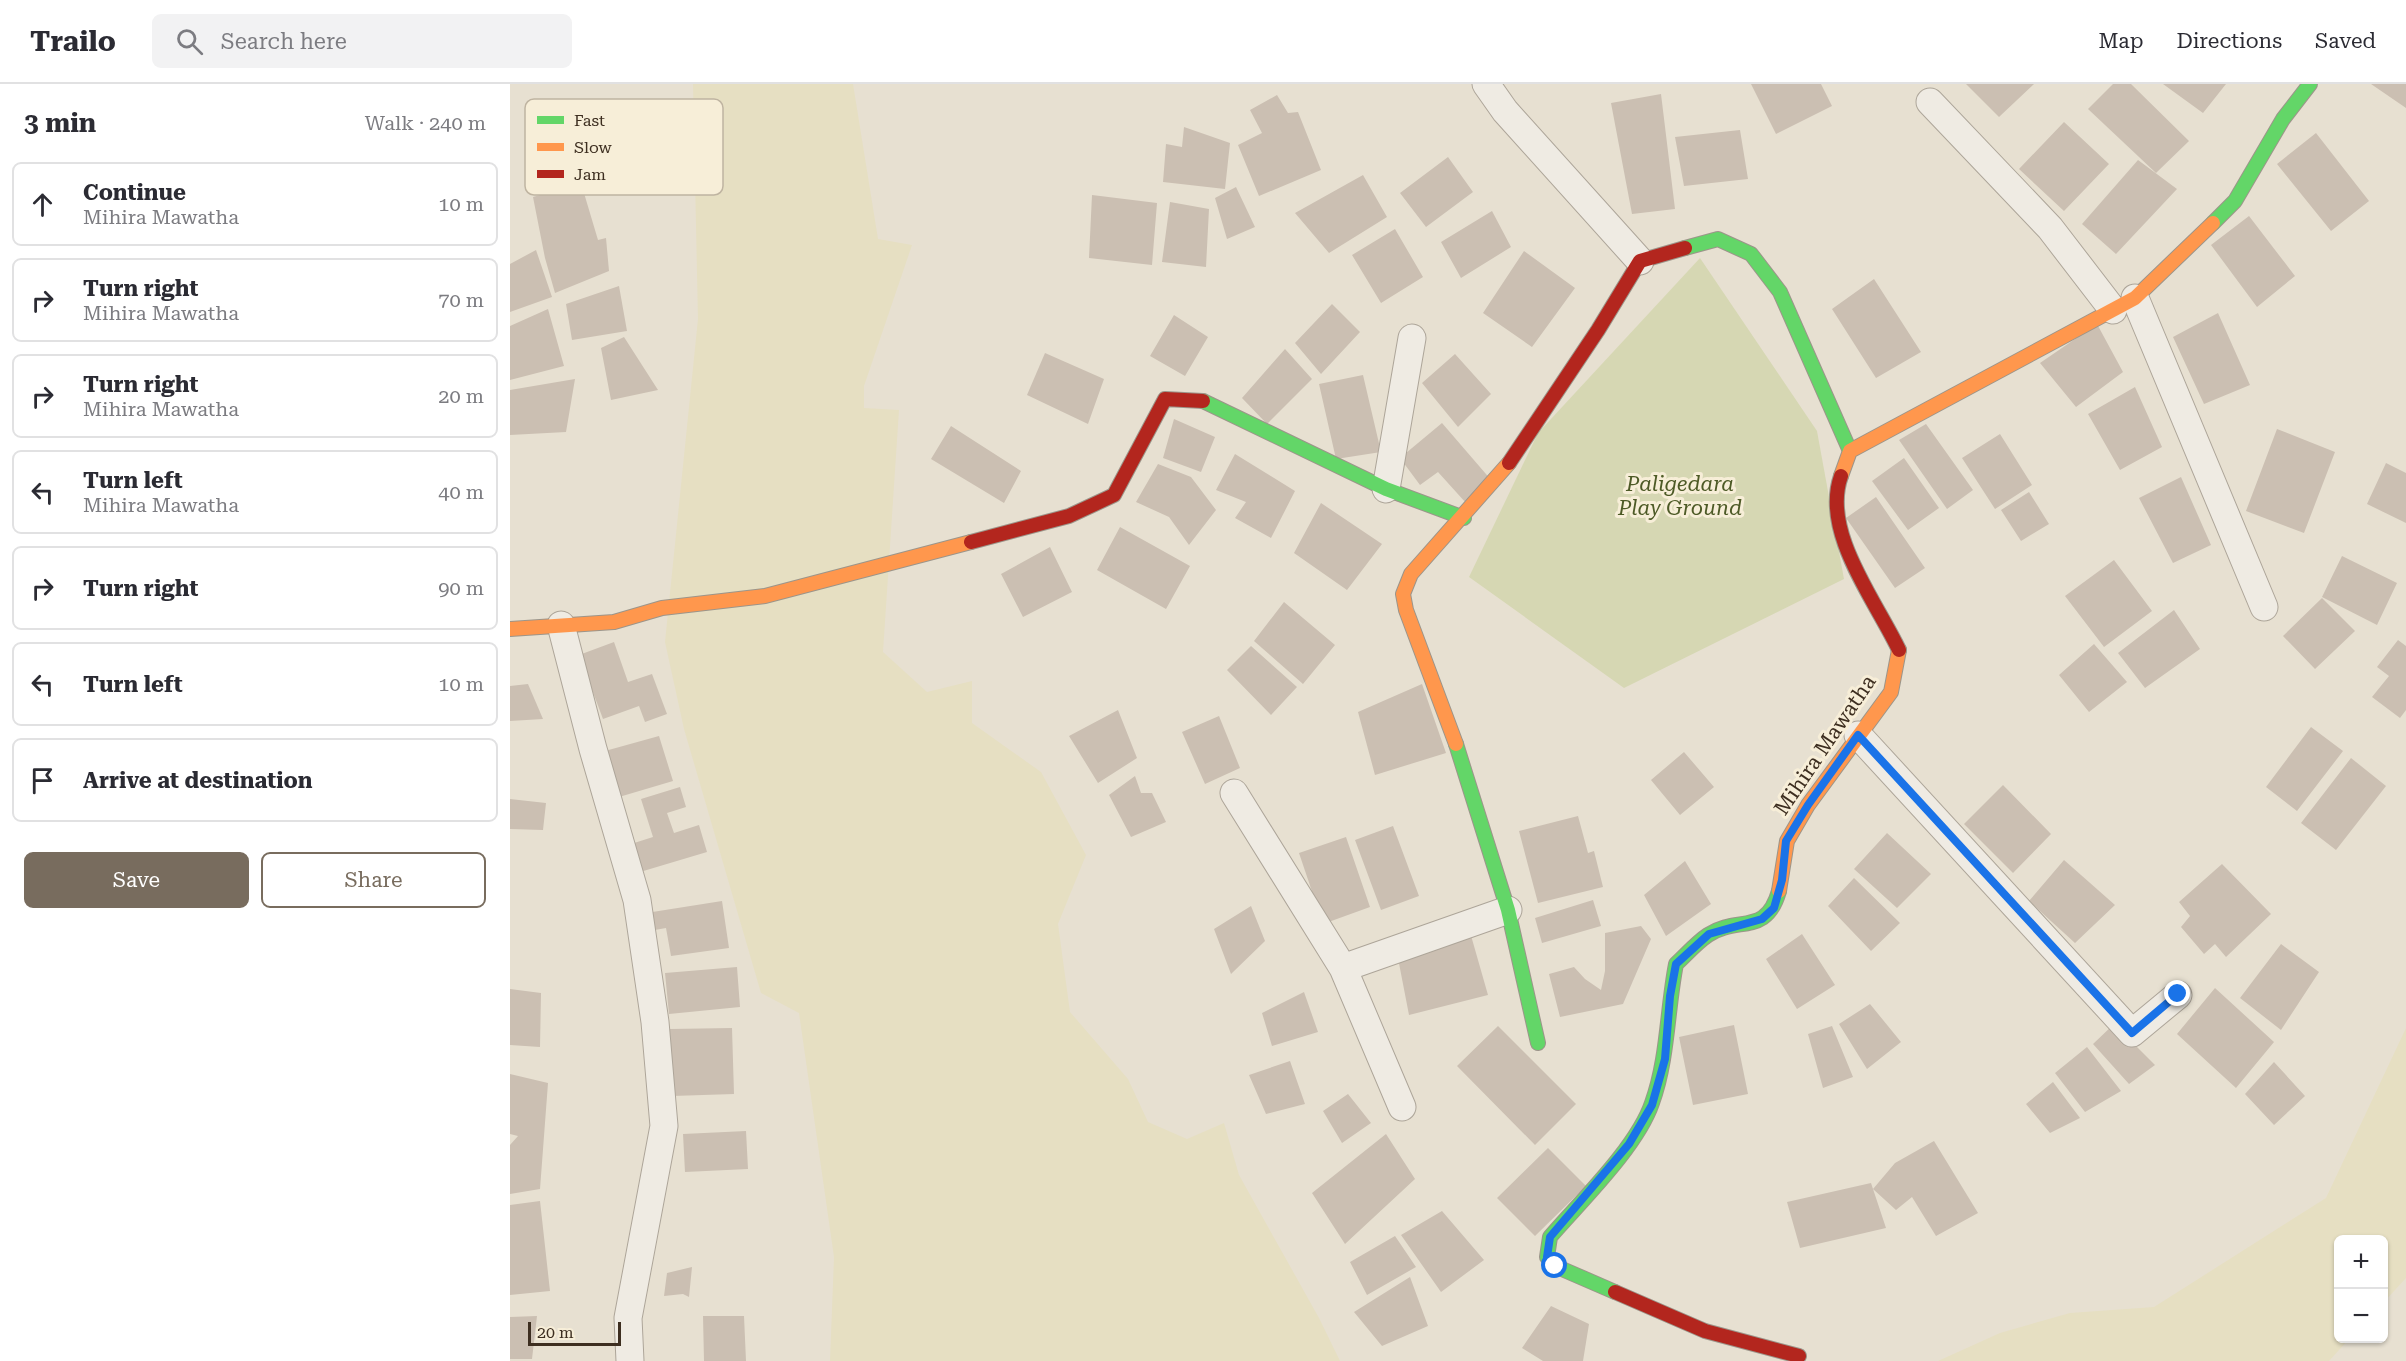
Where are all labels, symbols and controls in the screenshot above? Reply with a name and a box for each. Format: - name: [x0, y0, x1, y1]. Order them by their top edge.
- search box: [152, 14, 572, 68]
- text: Trailo: [30, 25, 116, 58]
- icon: search: [173, 25, 206, 58]
- text: Search here: [221, 29, 347, 54]
- text: Map: [2099, 29, 2143, 53]
- text: Directions: [2176, 29, 2282, 53]
- text: Saved: [2315, 29, 2376, 53]
- legend: [525, 99, 723, 195]
- text: 3 min: [24, 108, 96, 138]
- text: Walk · 240 m: [365, 111, 486, 135]
- text: Fast: [574, 111, 605, 130]
- text: Slow: [574, 138, 612, 157]
- text: Jam: [574, 165, 606, 184]
- text: Continue: [83, 180, 186, 205]
- icon: ahead: [26, 188, 59, 221]
- text: 10 m: [438, 192, 484, 216]
- text: Mihira Mawatha: [83, 205, 239, 229]
- text: Turn right: [83, 276, 198, 301]
- icon: right: [26, 284, 59, 317]
- text: 70 m: [438, 288, 484, 312]
- text: Mihira Mawatha: [83, 301, 239, 325]
- text: Turn right: [83, 372, 198, 397]
- icon: right: [26, 380, 59, 413]
- text: 20 m: [438, 384, 484, 408]
- text: Mihira Mawatha: [83, 397, 239, 421]
- text: Turn left: [83, 468, 183, 493]
- park label: Paligedara Play Ground: [1617, 472, 1742, 520]
- icon: left: [26, 476, 59, 509]
- text: 40 m: [438, 480, 484, 504]
- text: Mihira Mawatha: [83, 493, 239, 517]
- icon: right: [26, 572, 59, 605]
- text: Turn right: [83, 576, 198, 601]
- text: 90 m: [438, 576, 484, 600]
- icon: left: [26, 668, 59, 701]
- street label: Mihira Mawatha: [1769, 670, 1881, 820]
- text: Turn left: [83, 672, 183, 697]
- text: 10 m: [438, 672, 484, 696]
- icon: arrive: [26, 764, 59, 797]
- text: Arrive at destination: [83, 768, 312, 793]
- button: Save: [24, 852, 249, 908]
- button: Share: [261, 852, 486, 908]
- route end: [2164, 980, 2190, 1006]
- map controls: [2334, 1235, 2388, 1343]
- button: +: [2334, 1235, 2388, 1289]
- route start: [1541, 1252, 1567, 1278]
- button: −: [2334, 1289, 2388, 1343]
- scale bar: [528, 1319, 621, 1346]
- text: 20 m: [537, 1323, 574, 1342]

